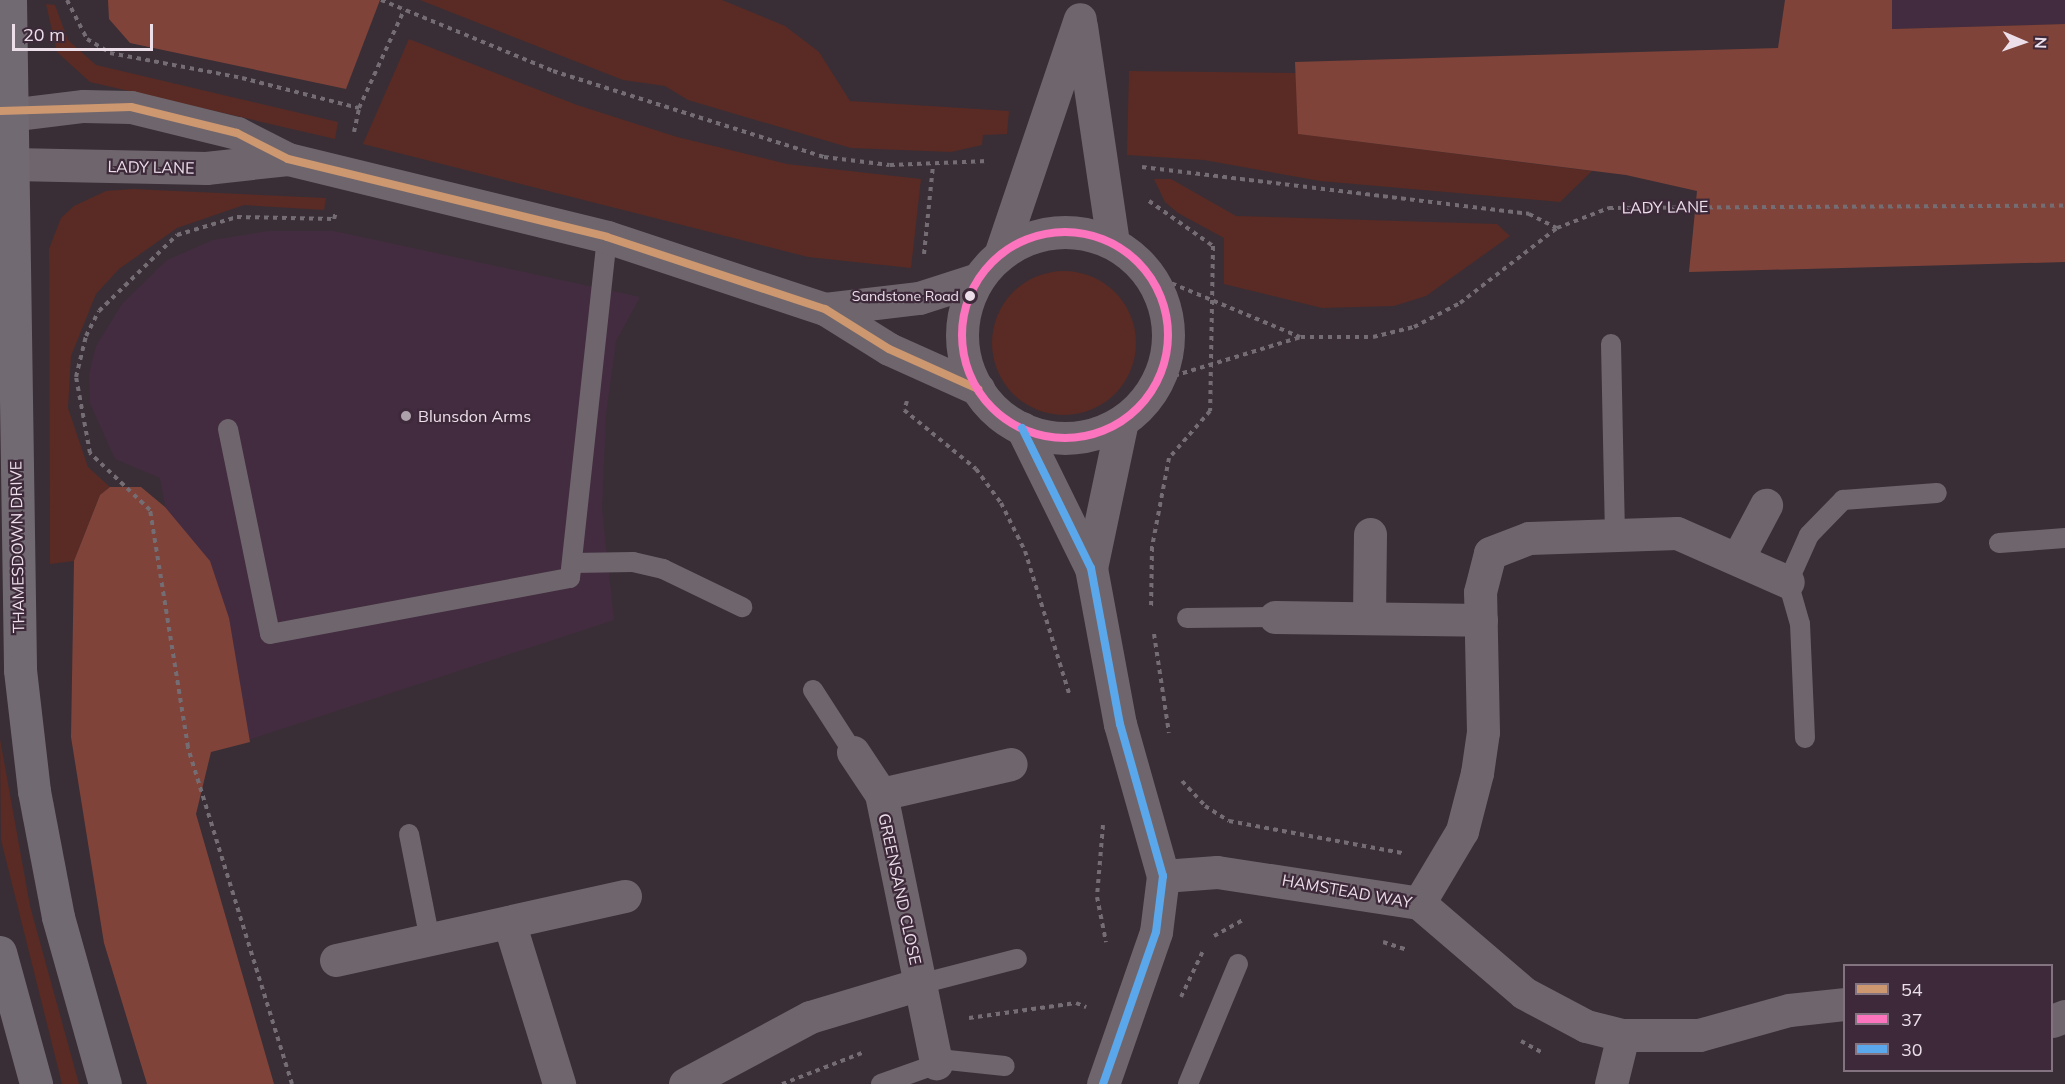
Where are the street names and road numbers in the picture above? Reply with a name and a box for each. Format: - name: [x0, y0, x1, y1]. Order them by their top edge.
- street label: LADY LANE: [107, 157, 195, 177]
- street label: LADY LANE: [1621, 197, 1709, 217]
- street label: THAMESDOWN DRIVE: [6, 461, 28, 633]
- street label: GREENSAND CLOSE: [875, 812, 925, 966]
- street label: HAMSTEAD WAY: [1281, 870, 1413, 912]

